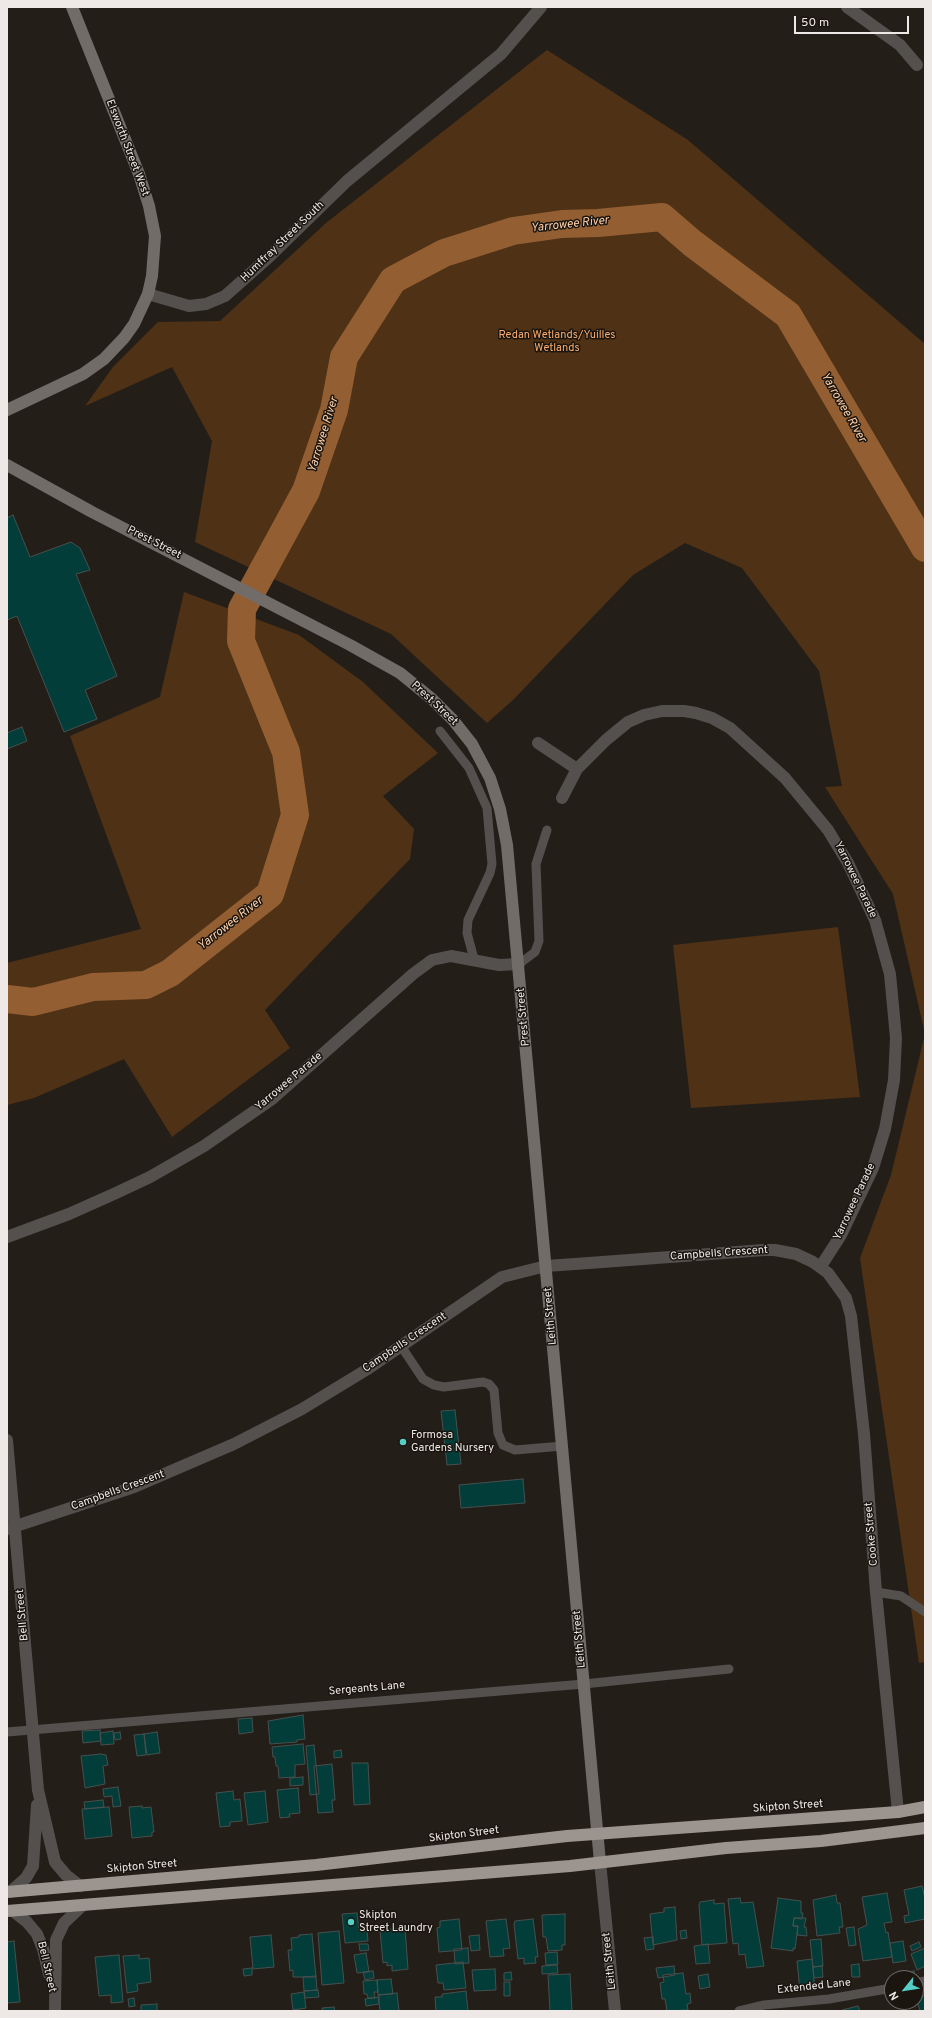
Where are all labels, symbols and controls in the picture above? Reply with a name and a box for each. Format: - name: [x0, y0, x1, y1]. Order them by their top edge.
- scale bar: [796, 8, 911, 34]
- text: 50 m: [801, 15, 829, 31]
- street label: Elsworth Street West: [102, 98, 152, 198]
- street label: Humffray Street South: [239, 199, 327, 285]
- water label: Yarrowee River: [530, 214, 610, 236]
- park label: Redan Wetlands/Yuilles Wetlands: [499, 329, 615, 355]
- water label: Yarrowee River: [817, 371, 869, 445]
- water label: Yarrowee River: [306, 395, 342, 475]
- street label: Prest Street: [125, 524, 183, 562]
- street label: Prest Street: [408, 679, 460, 729]
- street label: Yarrowee Parade: [831, 840, 879, 920]
- water label: Yarrowee River: [196, 894, 266, 954]
- street label: Prest Street: [515, 987, 533, 1047]
- street label: Yarrowee Parade: [253, 1050, 325, 1114]
- street label: Yarrowee Parade: [831, 1161, 879, 1243]
- street label: Campbells Crescent: [670, 1244, 768, 1264]
- street label: Leith Street: [542, 1287, 560, 1345]
- street label: Campbells Crescent: [361, 1310, 449, 1376]
- place label: Formosa Gardens Nursery: [411, 1429, 494, 1455]
- marker: Formosa Gardens Nursery: [398, 1437, 408, 1447]
- street label: Campbells Crescent: [70, 1468, 166, 1514]
- street label: Cooke Street: [863, 1502, 881, 1566]
- street label: Bell Street: [14, 1589, 32, 1641]
- street label: Leith Street: [571, 1610, 589, 1668]
- street label: Sergeants Lane: [328, 1679, 406, 1699]
- street label: Skipton Street: [752, 1798, 824, 1816]
- street label: Skipton Street: [428, 1824, 500, 1846]
- street label: Skipton Street: [106, 1857, 178, 1877]
- place label: Skipton Street Laundry: [359, 1909, 433, 1935]
- marker: Skipton Street Laundry: [346, 1917, 356, 1927]
- street label: Leith Street: [600, 1932, 620, 1990]
- street label: Bell Street: [34, 1940, 58, 1994]
- north arrow: [884, 1970, 924, 2010]
- street label: Extended Lane: [777, 1977, 851, 1997]
- text: N: [886, 1989, 903, 2002]

